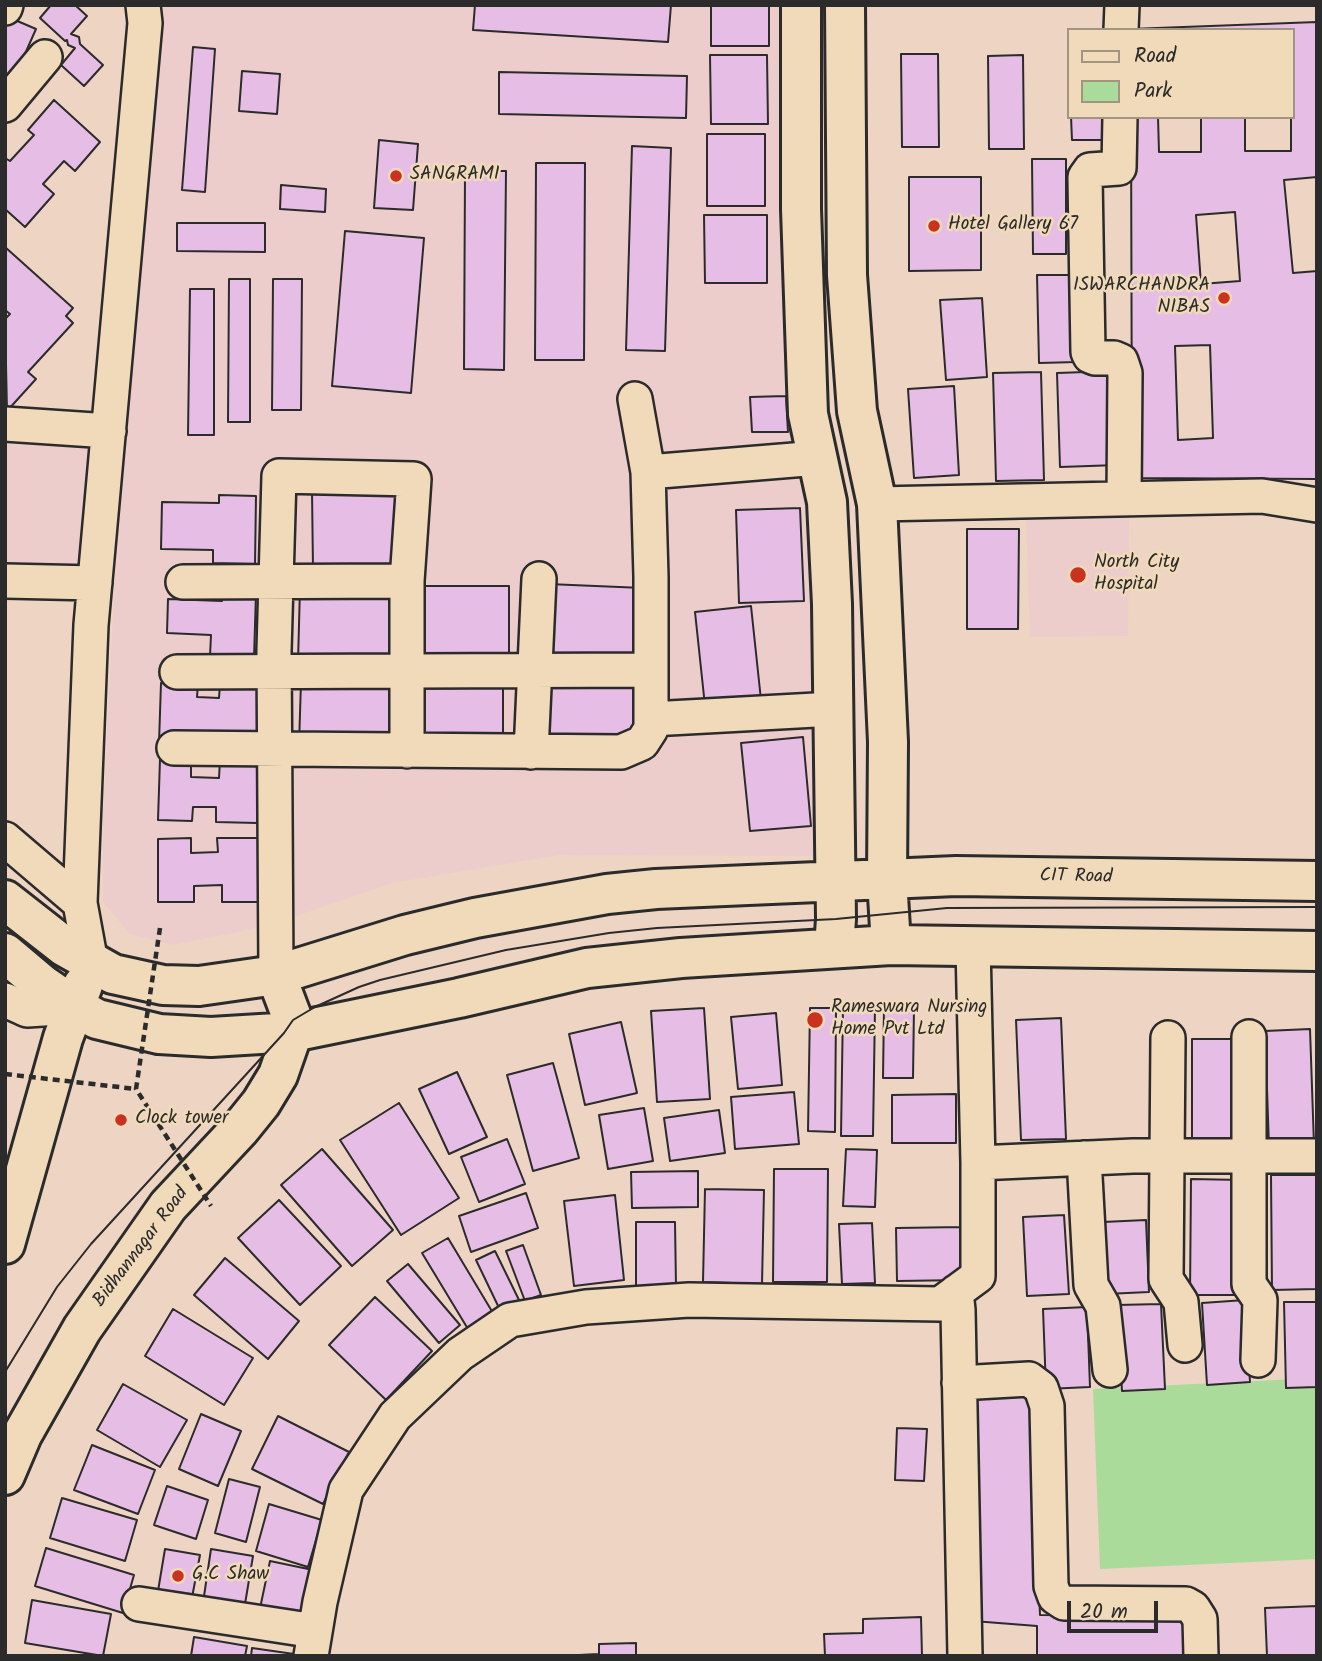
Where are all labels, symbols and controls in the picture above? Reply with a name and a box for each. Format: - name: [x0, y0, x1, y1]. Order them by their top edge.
- legend: [1066, 28, 1294, 119]
- text: Road: [1134, 40, 1176, 73]
- text: Park: [1134, 75, 1172, 108]
- place label: SANGRAMI: [410, 165, 500, 187]
- marker: SANGRAMI: [388, 168, 404, 184]
- place label: Hotel Gallery 67: [948, 215, 1078, 237]
- marker: Hotel Gallery 67: [926, 218, 942, 234]
- place label: ISWARCHANDRA NIBAS: [1073, 276, 1210, 320]
- marker: ISWARCHANDRA NIBAS: [1216, 290, 1232, 306]
- place label: North City Hospital: [1094, 553, 1179, 597]
- marker: North City Hospital: [1068, 565, 1088, 585]
- street label: CIT Road: [1039, 866, 1113, 890]
- place label: Rameswara Nursing Home Pvt Ltd: [831, 998, 987, 1042]
- marker: Rameswara Nursing Home Pvt Ltd: [805, 1010, 825, 1030]
- place label: Clock tower: [135, 1109, 228, 1131]
- marker: Clock tower: [113, 1112, 129, 1128]
- street label: Bidhannagar Road: [89, 1184, 195, 1312]
- place label: G.C Shaw: [192, 1565, 269, 1587]
- marker: G.C Shaw: [170, 1568, 186, 1584]
- scale bar: [1070, 1588, 1161, 1632]
- text: 20 m: [1080, 1596, 1128, 1629]

